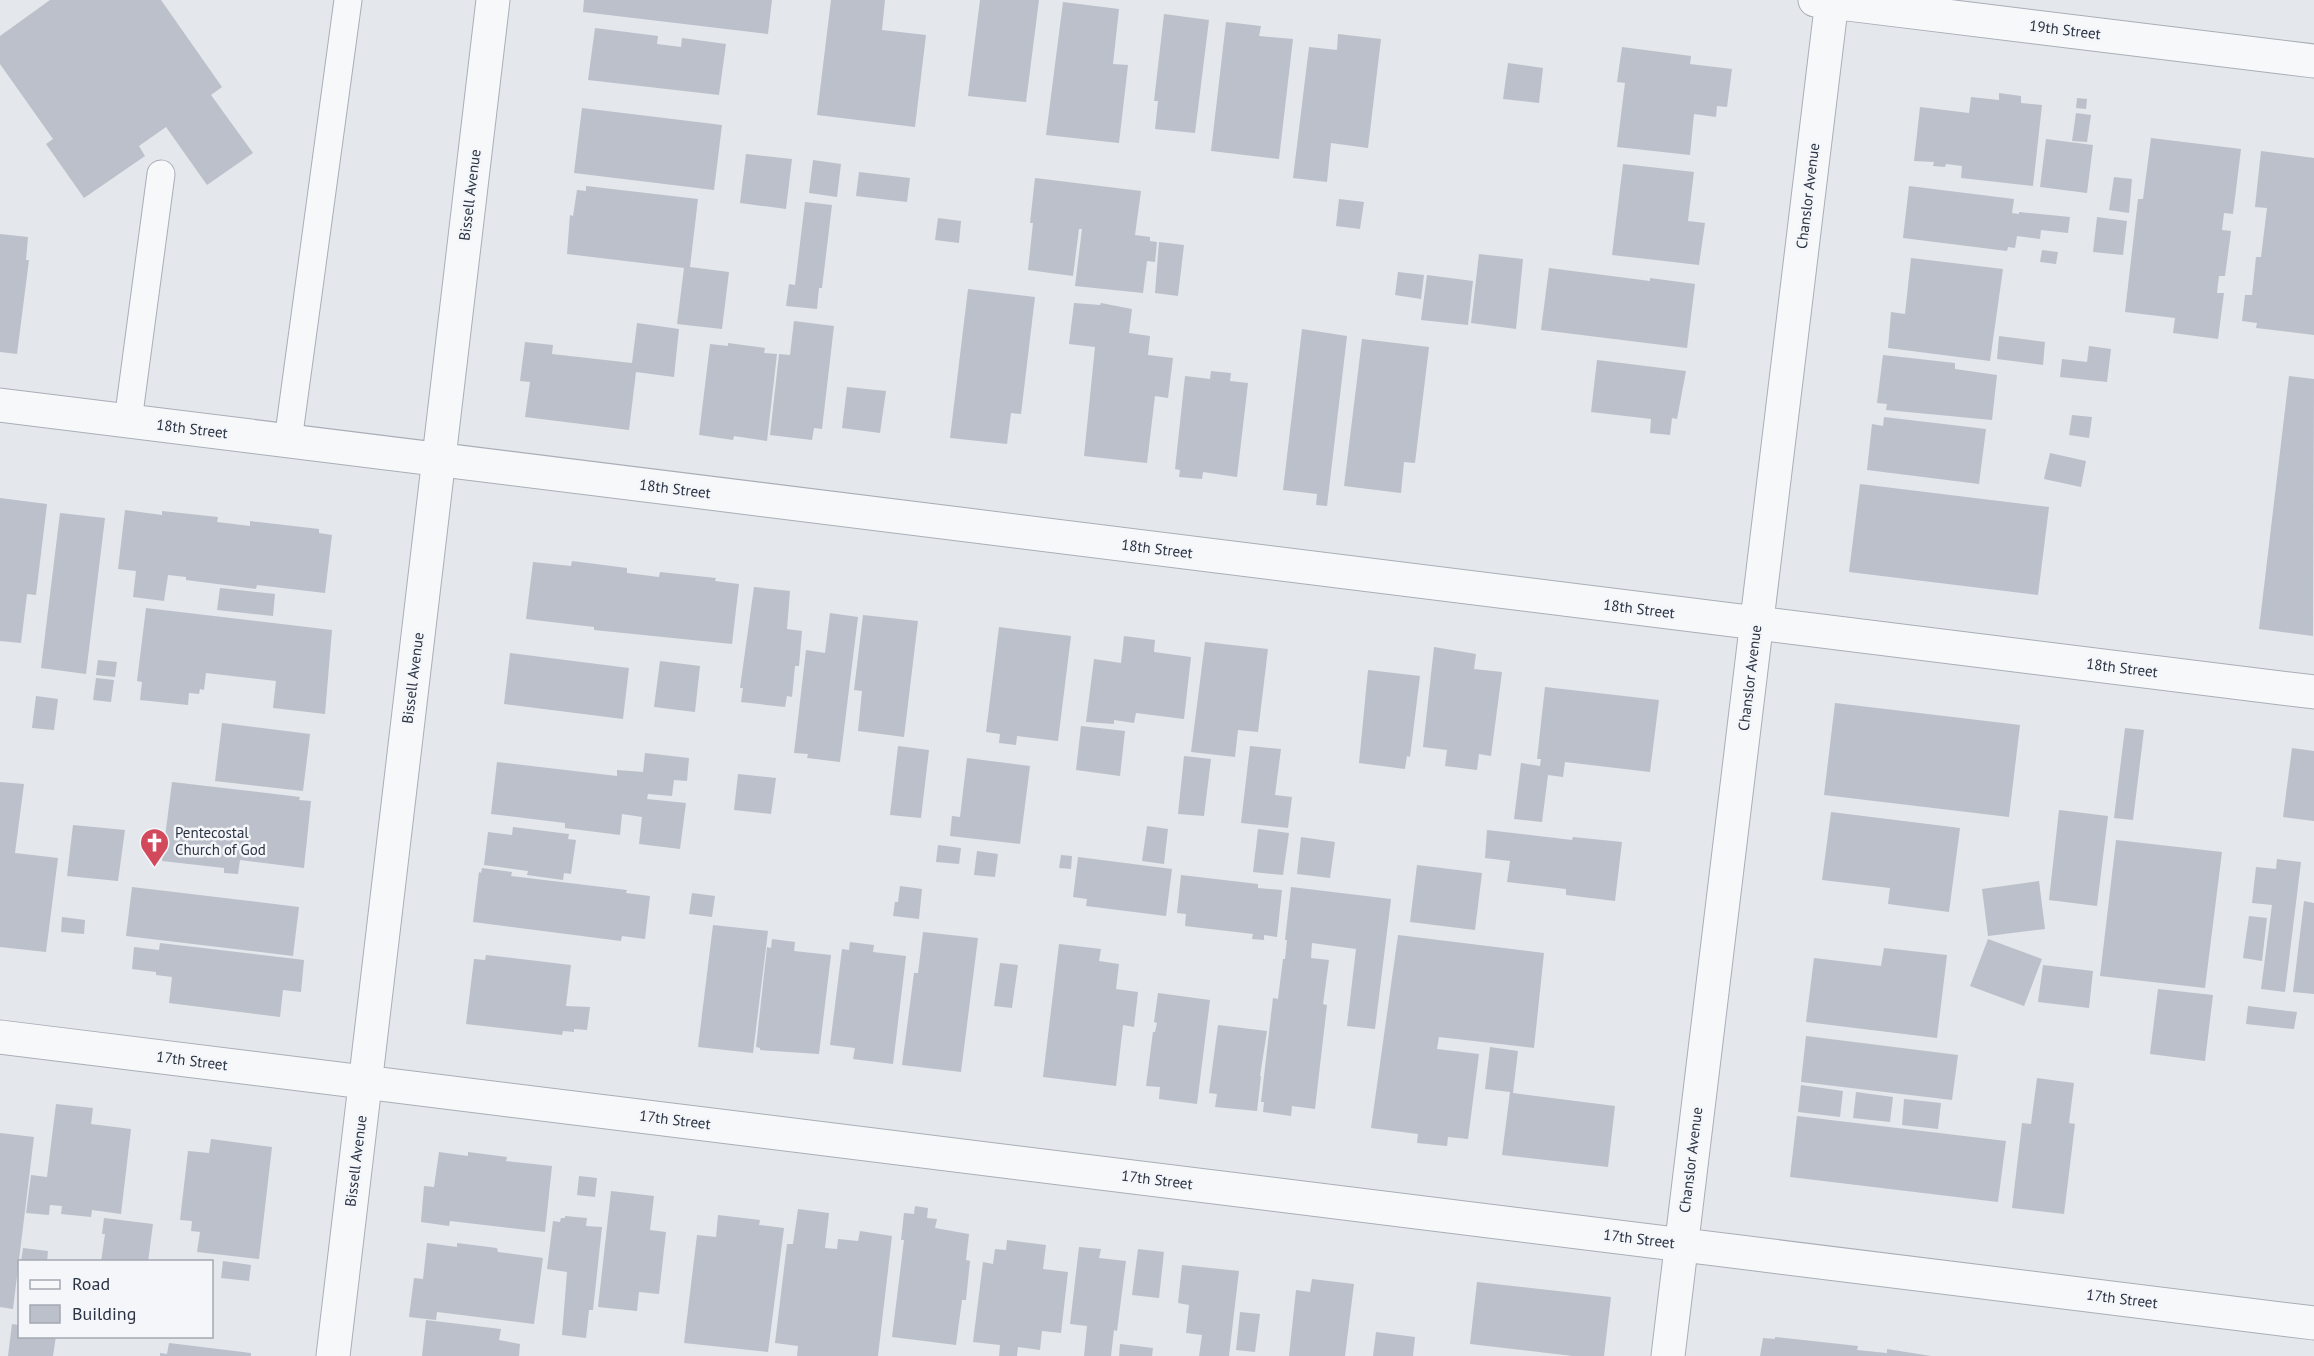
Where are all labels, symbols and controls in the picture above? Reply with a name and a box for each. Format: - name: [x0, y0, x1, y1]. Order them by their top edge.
- street label: 19th Street: [2028, 16, 2102, 43]
- street label: Chanslor Avenue: [1792, 142, 1823, 250]
- street label: Bissell Avenue: [454, 148, 485, 242]
- street label: 18th Street: [155, 415, 229, 442]
- street label: 18th Street: [638, 475, 712, 502]
- street label: 18th Street: [1120, 535, 1194, 562]
- street label: 18th Street: [1602, 595, 1676, 622]
- street label: Chanslor Avenue: [1734, 624, 1765, 732]
- street label: Bissell Avenue: [397, 631, 428, 725]
- street label: 18th Street: [2085, 654, 2159, 681]
- place label: Pentecostal Church of God: [175, 823, 266, 859]
- church icon: Pentecostal Church of God: [138, 826, 170, 868]
- street label: 17th Street: [155, 1047, 229, 1074]
- street label: 17th Street: [638, 1106, 712, 1133]
- street label: Chanslor Avenue: [1675, 1106, 1706, 1214]
- street label: Bissell Avenue: [340, 1114, 371, 1208]
- street label: 17th Street: [1120, 1166, 1194, 1193]
- street label: 17th Street: [1602, 1225, 1676, 1252]
- legend: [18, 1260, 213, 1338]
- text: Road: [72, 1272, 110, 1295]
- street label: 17th Street: [2085, 1285, 2159, 1312]
- text: Building: [72, 1302, 136, 1325]

